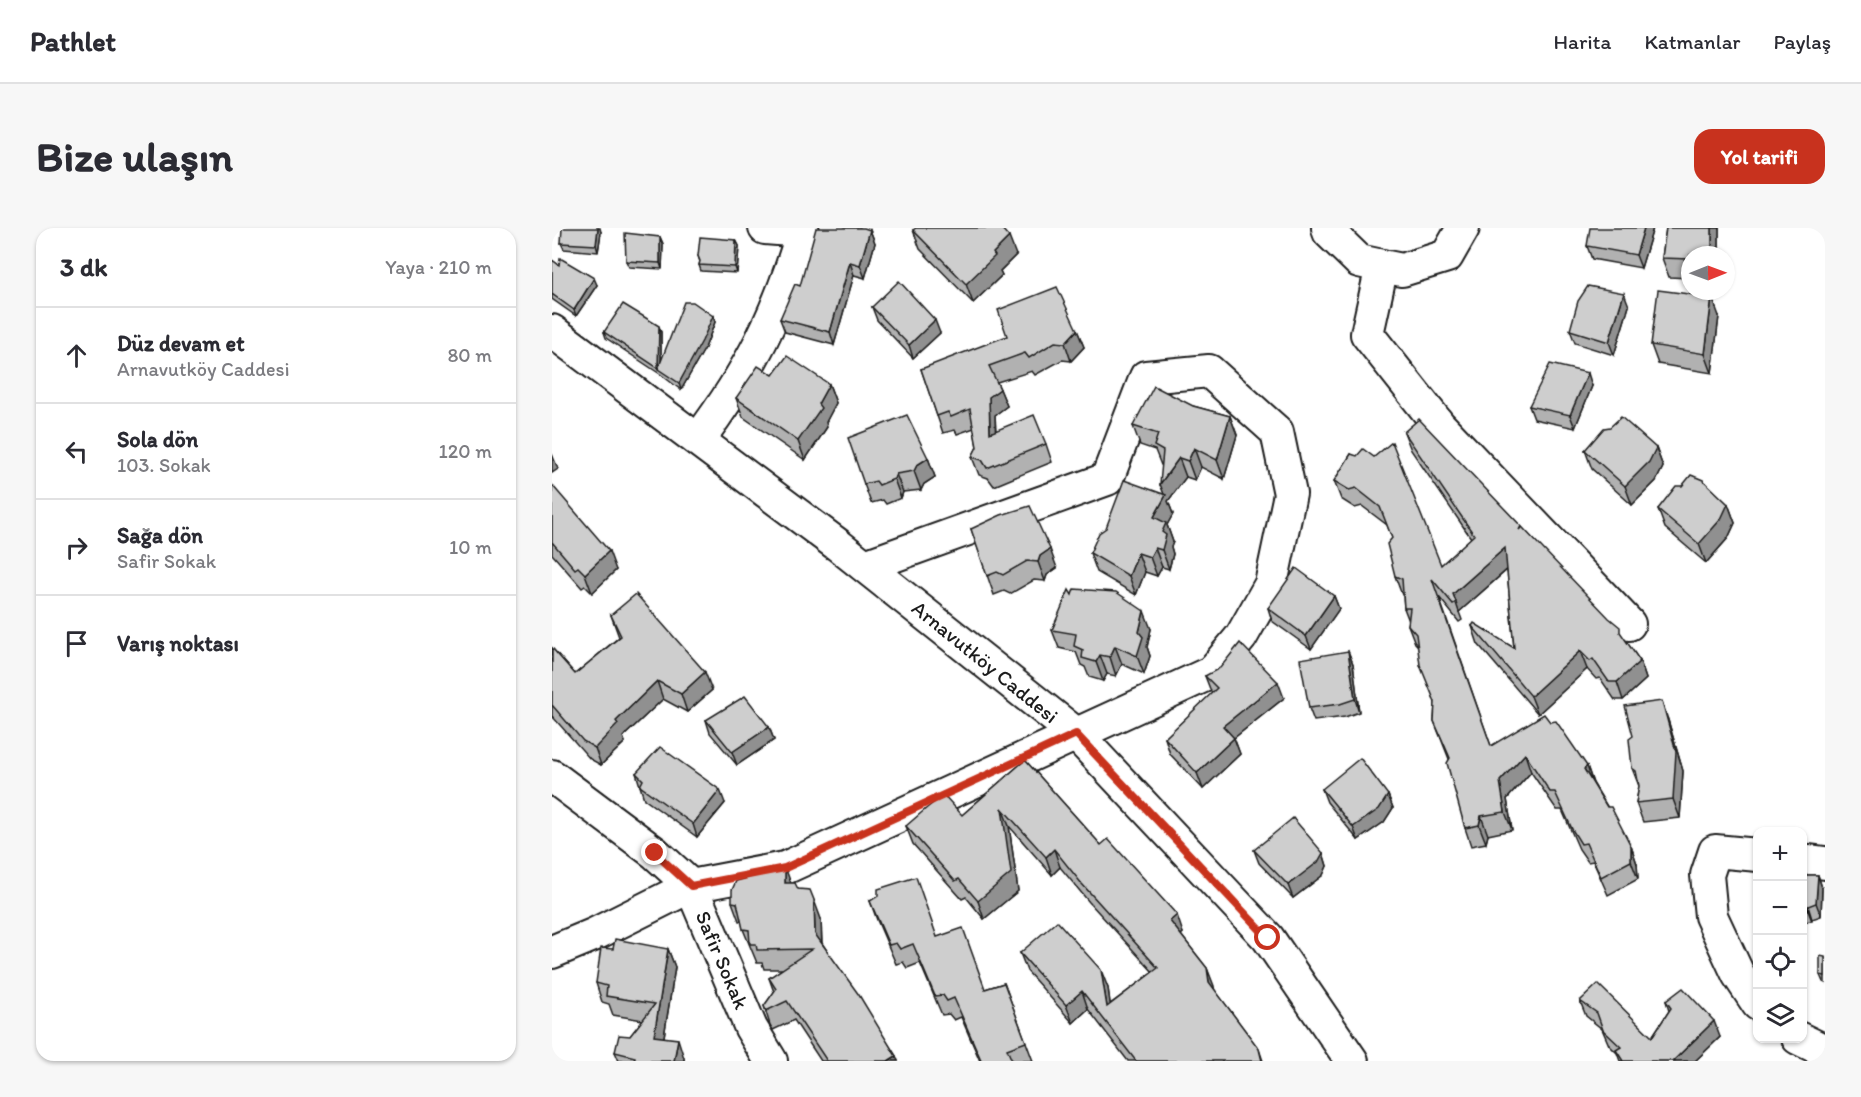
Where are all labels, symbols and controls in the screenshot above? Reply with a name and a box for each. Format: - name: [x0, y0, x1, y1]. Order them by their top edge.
- text: Pathlet: [30, 24, 116, 58]
- text: Harita: [1553, 29, 1611, 54]
- text: Katmanlar: [1644, 29, 1740, 54]
- text: Paylaş: [1773, 29, 1831, 54]
- button: Yol tarifi: [1694, 129, 1825, 184]
- text: Bize ulaşın: [36, 131, 233, 182]
- north arrow: [1681, 246, 1735, 300]
- text: 3 dk: [60, 251, 108, 283]
- text: Yaya · 210 m: [385, 255, 492, 279]
- text: Düz devam et: [117, 330, 244, 357]
- icon: ahead: [60, 339, 93, 372]
- text: 80 m: [447, 343, 492, 367]
- text: Arnavutköy Caddesi: [117, 357, 290, 381]
- text: Sola dön: [117, 426, 198, 453]
- icon: left: [60, 435, 93, 468]
- text: 120 m: [439, 439, 492, 463]
- text: 103. Sokak: [117, 453, 211, 477]
- text: Sağa dön: [117, 522, 203, 549]
- icon: right: [60, 531, 93, 564]
- text: 10 m: [449, 535, 492, 559]
- text: Safir Sokak: [117, 549, 216, 573]
- street label: Arnavutköy Caddesi: [907, 595, 1064, 728]
- icon: arrive: [60, 627, 93, 660]
- text: Varış noktası: [117, 630, 239, 657]
- map controls: [1753, 827, 1807, 1043]
- button: +: [1753, 827, 1807, 881]
- route end: [641, 839, 667, 865]
- button: −: [1753, 881, 1807, 935]
- street label: Safir Sokak: [691, 907, 754, 1013]
- route start: [1254, 924, 1280, 950]
- button: locate: [1753, 935, 1807, 989]
- button: layers: [1753, 989, 1807, 1043]

